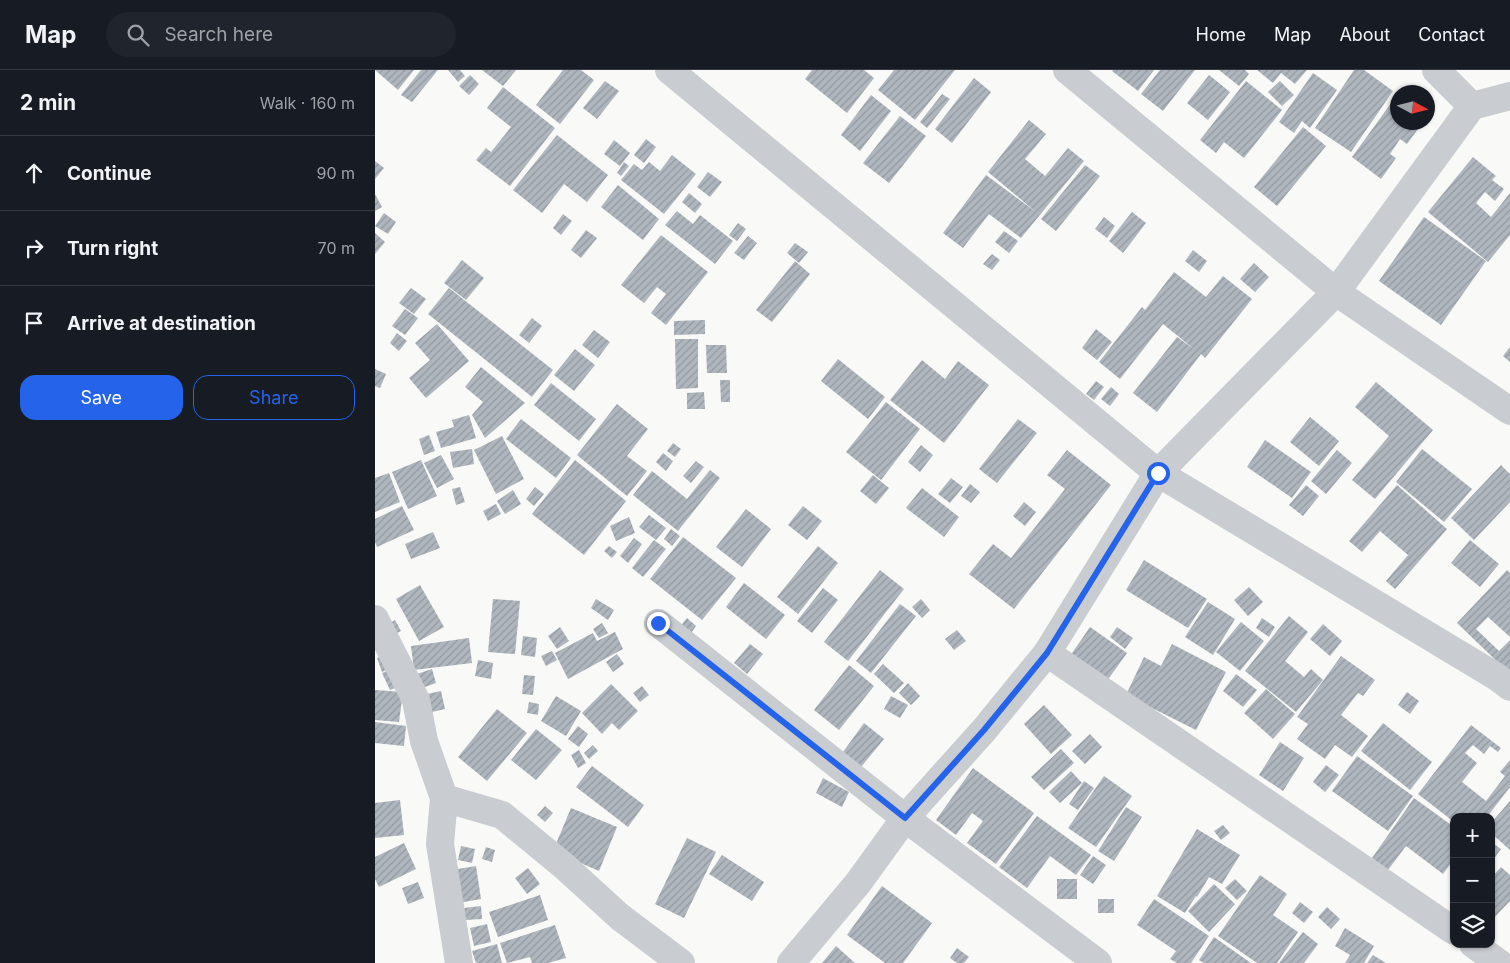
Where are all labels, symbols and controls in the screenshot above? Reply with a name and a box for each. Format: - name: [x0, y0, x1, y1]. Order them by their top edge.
- search box: [106, 12, 456, 57]
- text: Map: [25, 20, 76, 49]
- icon: search: [124, 21, 152, 49]
- text: Search here: [164, 23, 273, 46]
- text: Home: [1196, 24, 1246, 45]
- text: Map: [1274, 24, 1311, 45]
- text: About: [1339, 24, 1390, 45]
- text: Contact: [1418, 24, 1485, 45]
- north arrow: [1390, 85, 1435, 130]
- text: 2 min: [20, 90, 76, 115]
- text: Walk · 160 m: [260, 93, 355, 113]
- icon: ahead: [20, 159, 48, 187]
- text: Continue: [67, 162, 152, 185]
- text: 90 m: [316, 163, 355, 183]
- icon: right: [20, 234, 48, 262]
- text: Turn right: [67, 237, 158, 260]
- text: 70 m: [318, 238, 355, 258]
- icon: arrive: [20, 309, 48, 337]
- text: Arrive at destination: [67, 312, 256, 335]
- button: Save: [20, 375, 183, 420]
- button: Share: [193, 375, 355, 420]
- route start: [1147, 462, 1170, 485]
- route end: [647, 612, 670, 635]
- map controls: [1450, 813, 1495, 948]
- button: +: [1450, 813, 1495, 858]
- button: −: [1450, 858, 1495, 903]
- button: layers: [1450, 903, 1495, 948]

